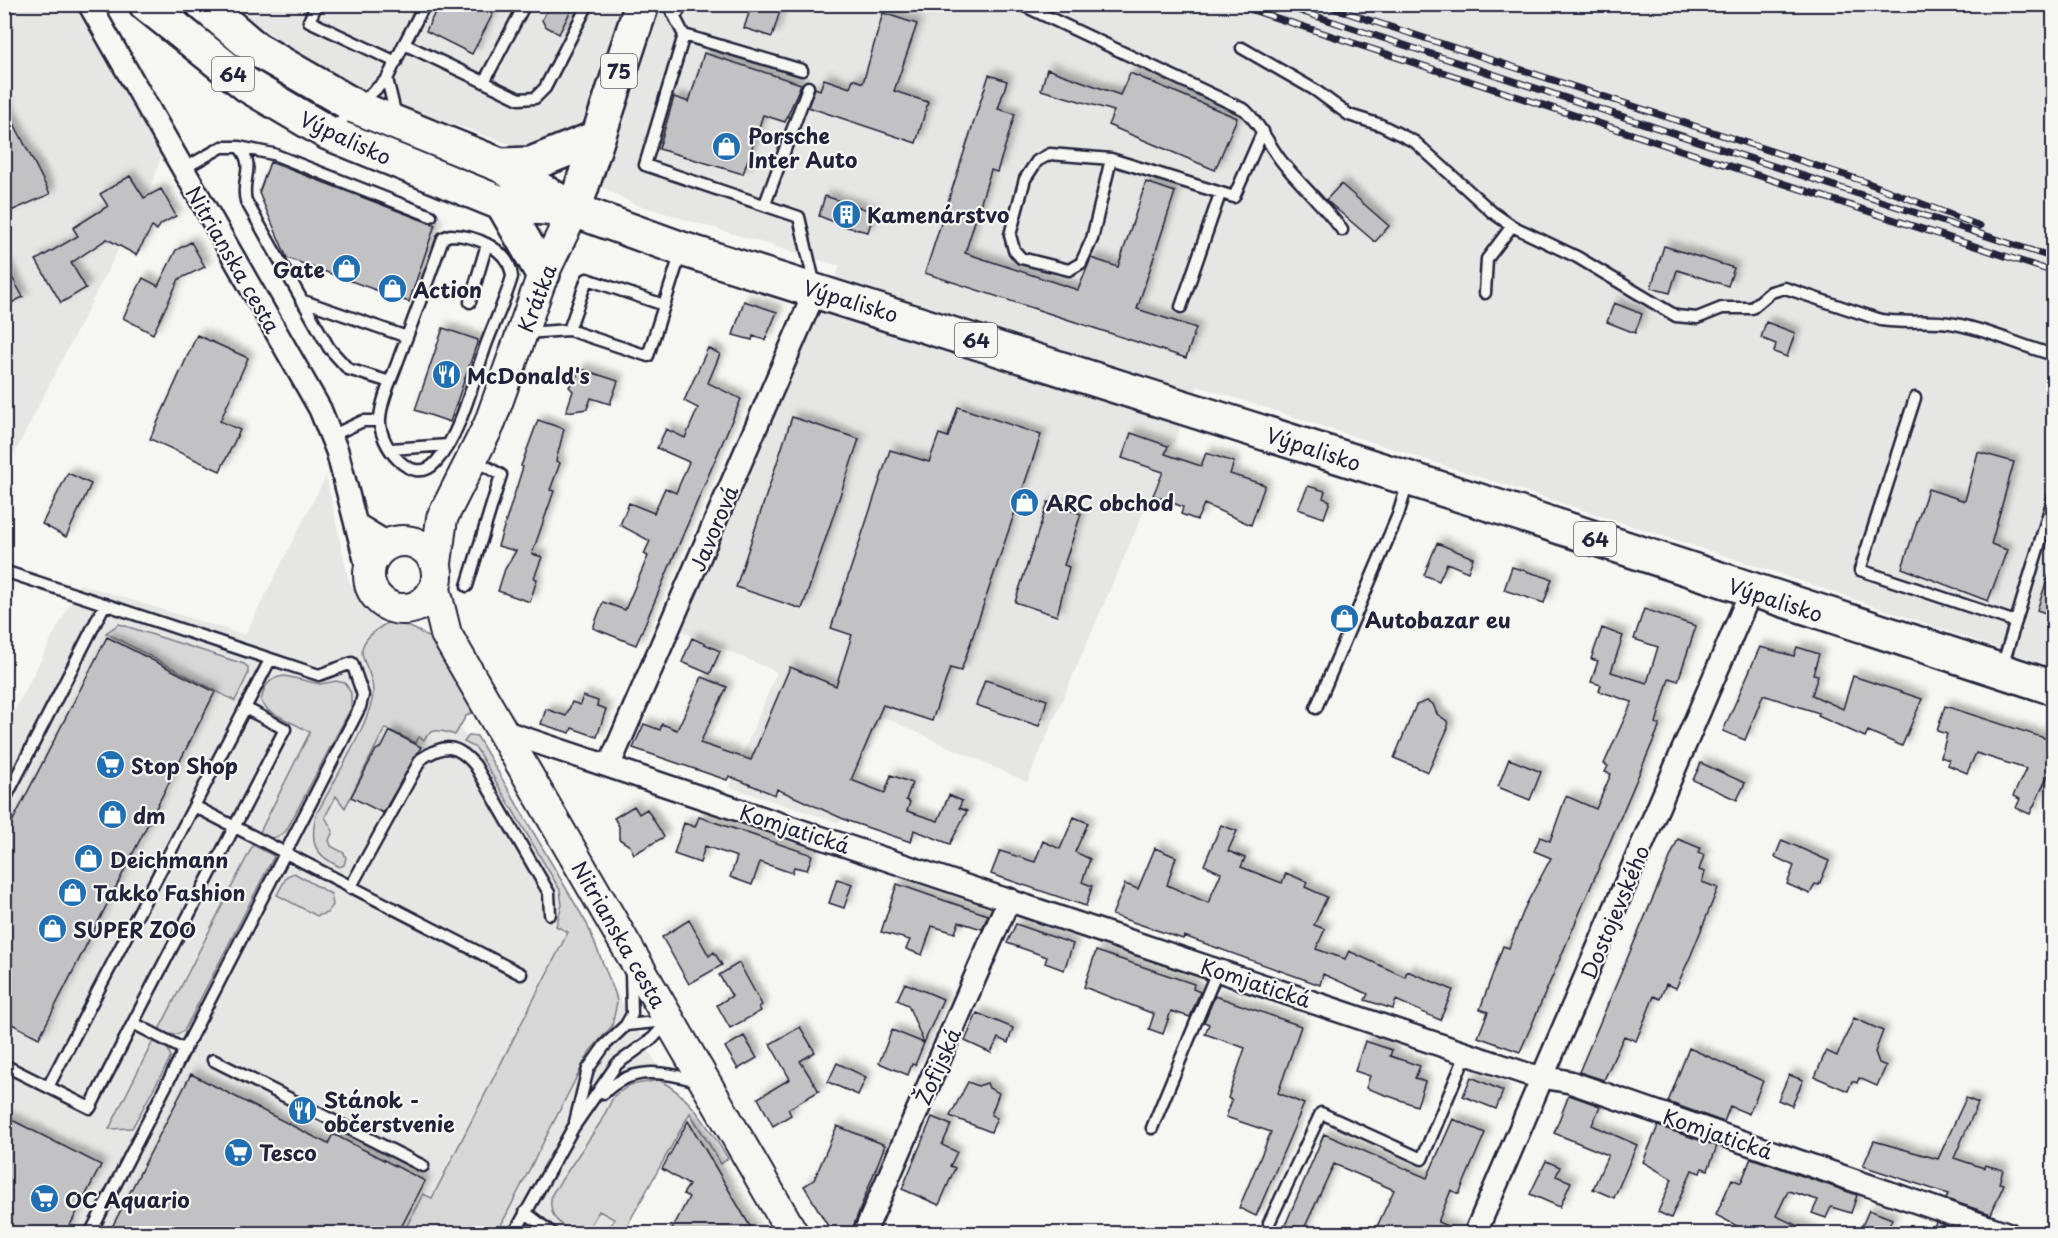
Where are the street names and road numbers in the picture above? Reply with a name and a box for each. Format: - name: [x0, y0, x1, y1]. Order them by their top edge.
- road number: 75: [601, 54, 637, 88]
- road number: 64: [212, 57, 254, 91]
- street label: Výpalisko: [295, 102, 397, 172]
- street label: Nitrianska cesta: [179, 179, 289, 339]
- street label: Krátka: [508, 259, 564, 337]
- street label: Výpalisko: [800, 270, 902, 330]
- road number: 64: [955, 323, 997, 357]
- street label: Výpalisko: [1263, 418, 1365, 478]
- street label: Javorová: [681, 480, 745, 576]
- road number: 64: [1574, 522, 1616, 556]
- street label: Výpalisko: [1725, 569, 1827, 629]
- street label: Komjatická: [736, 795, 854, 861]
- street label: Dostojevského: [1571, 840, 1657, 984]
- street label: Nitrianska cesta: [565, 854, 675, 1014]
- street label: Komjatická: [1197, 949, 1315, 1015]
- street label: Žofijská: [906, 1022, 968, 1110]
- street label: Komjatická: [1659, 1099, 1777, 1167]

